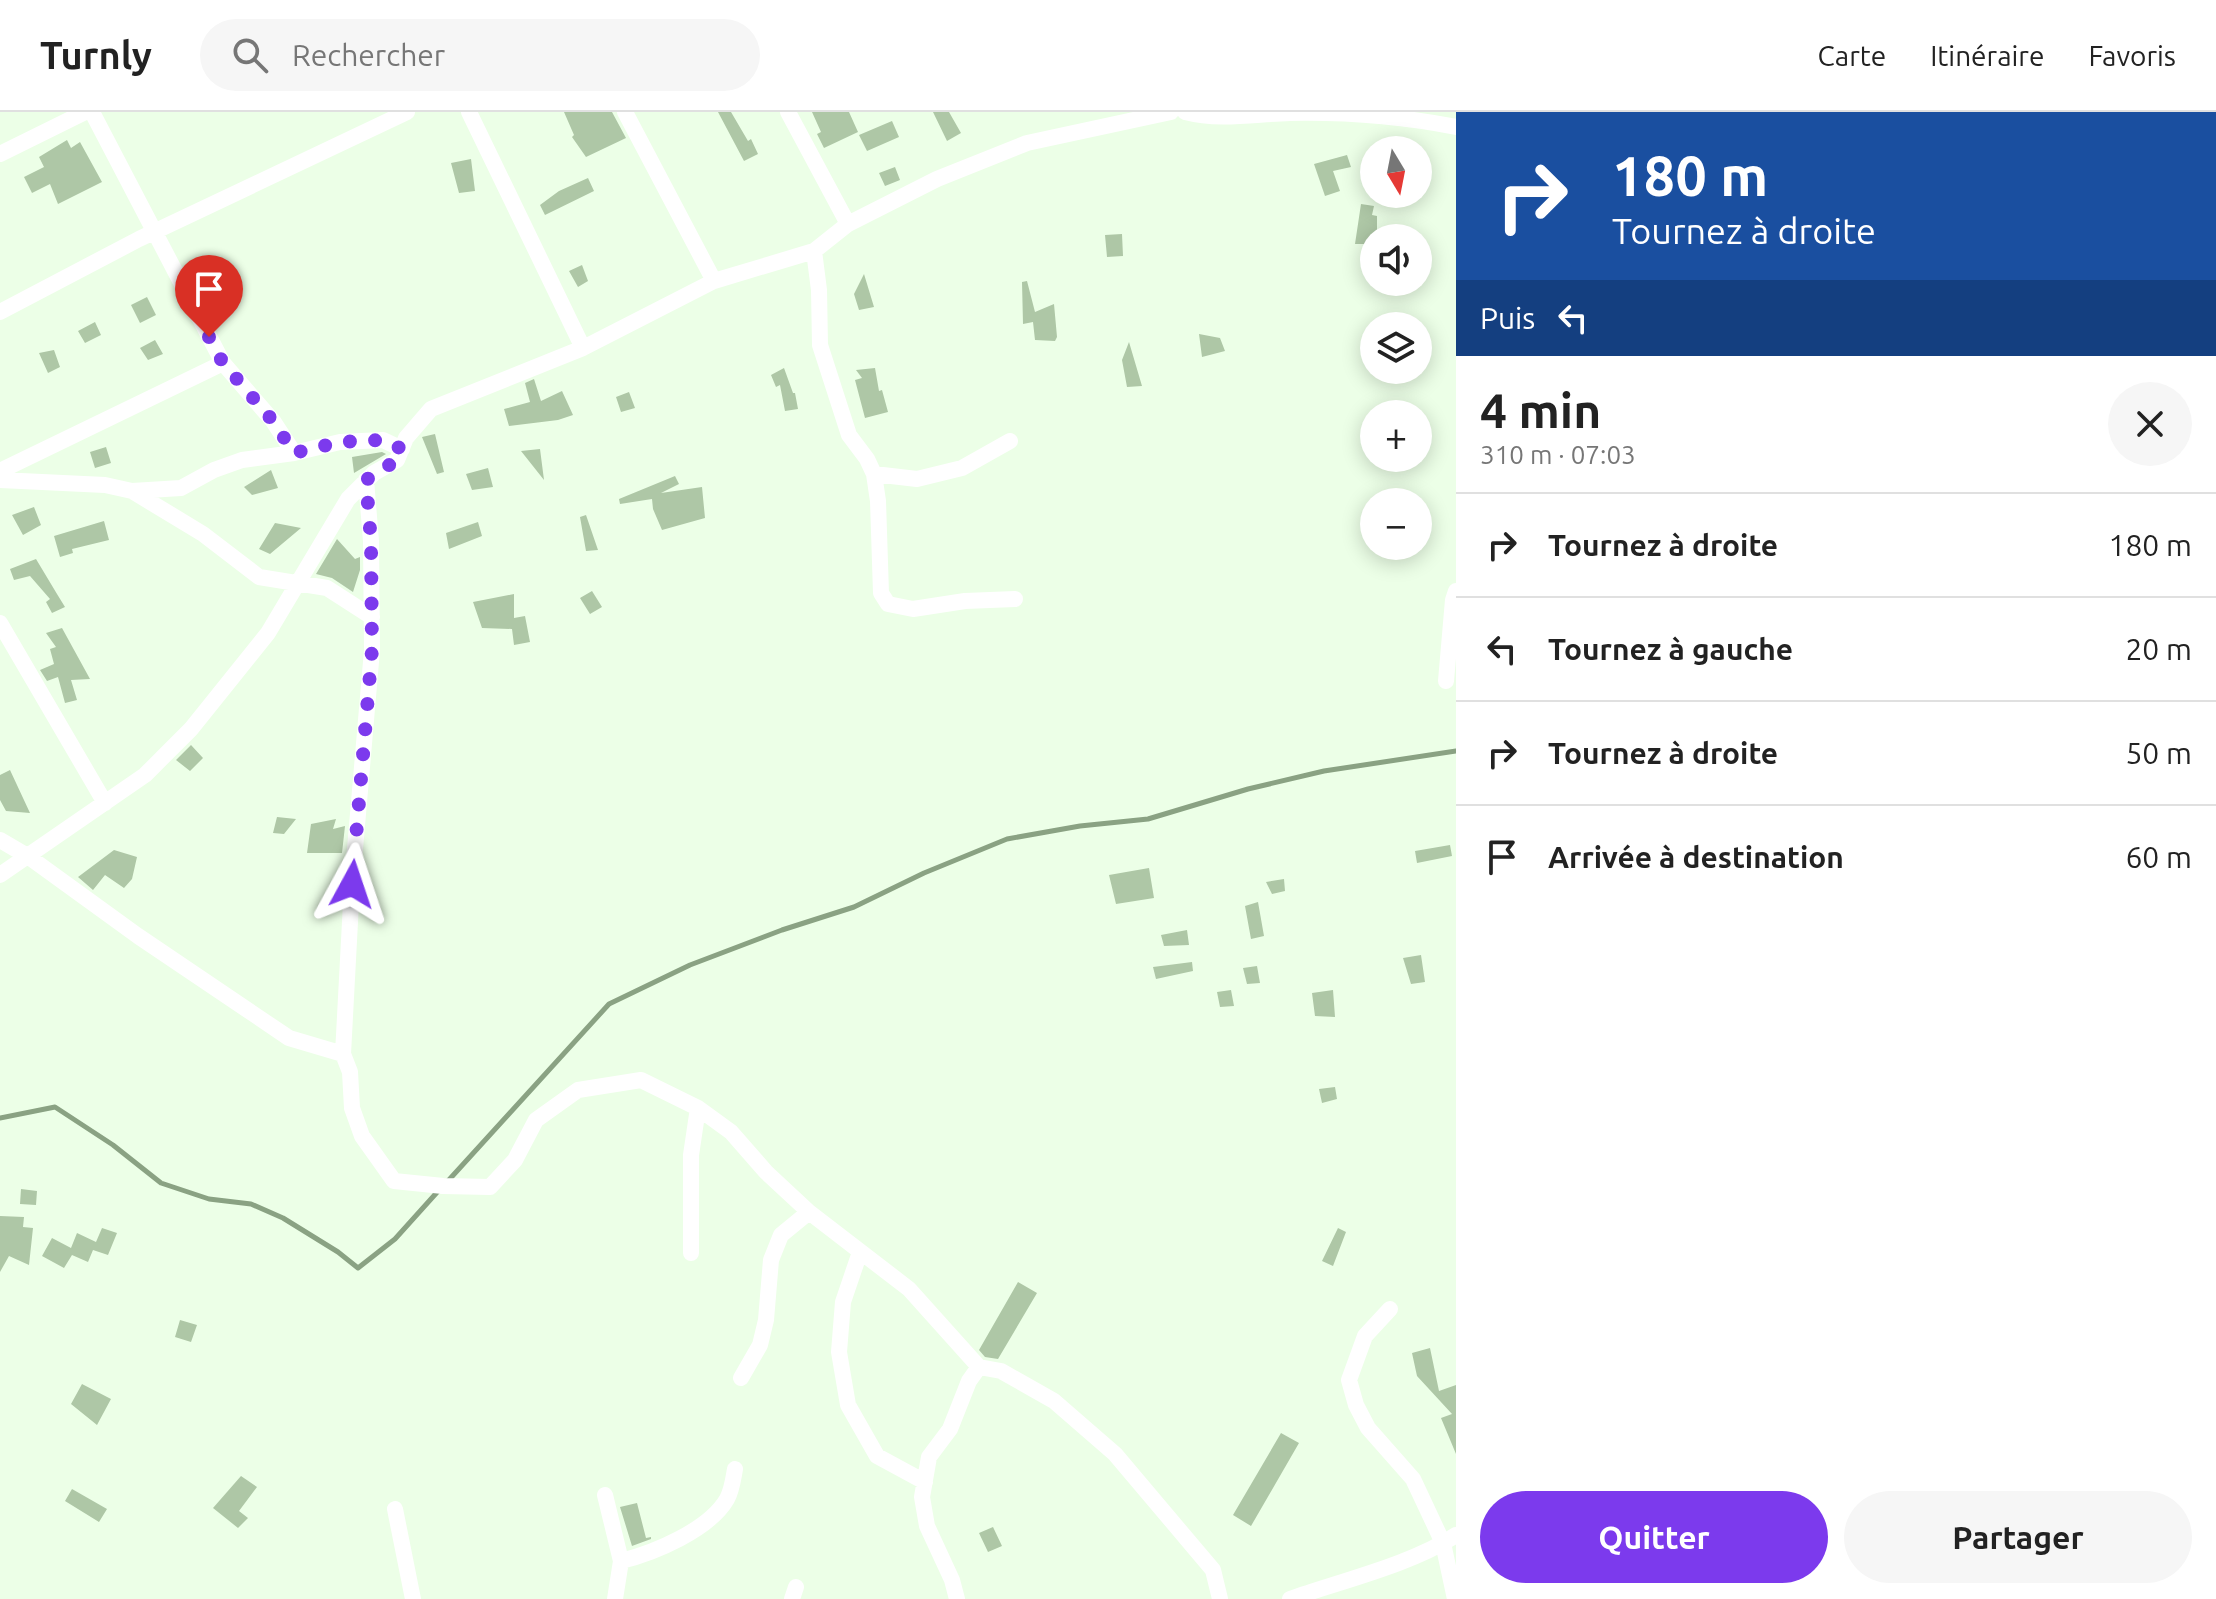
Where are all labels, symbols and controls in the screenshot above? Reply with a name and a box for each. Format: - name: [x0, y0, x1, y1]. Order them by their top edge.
- search box: [200, 19, 760, 91]
- icon: search: [228, 33, 272, 77]
- text: Turnly: [40, 34, 152, 76]
- text: Rechercher: [292, 38, 445, 72]
- text: Carte: [1818, 40, 1886, 71]
- text: Itinéraire: [1930, 40, 2044, 71]
- text: Favoris: [2088, 40, 2176, 71]
- north arrow: [1360, 136, 1432, 208]
- map controls: [1360, 136, 1432, 560]
- icon: right: [1480, 144, 1584, 248]
- text: 180 m: [1612, 144, 1768, 207]
- text: Tournez à droite: [1612, 210, 1876, 251]
- button: sound: [1360, 224, 1432, 296]
- pin: [175, 255, 243, 337]
- icon: arrive: [187, 267, 231, 311]
- icon: left: [1551, 296, 1595, 340]
- text: Puis: [1480, 301, 1535, 335]
- button: layers: [1360, 312, 1432, 384]
- button: close: [2108, 382, 2192, 466]
- text: 4 min: [1480, 383, 1601, 437]
- button: +: [1360, 400, 1432, 472]
- text: 310 m · 07:03: [1480, 440, 1636, 469]
- button: −: [1360, 488, 1432, 560]
- icon: right: [1480, 523, 1524, 567]
- text: Tournez à droite: [1548, 528, 1778, 562]
- text: 180 m: [2108, 528, 2192, 562]
- icon: left: [1480, 627, 1524, 671]
- text: Tournez à gauche: [1548, 632, 1793, 666]
- text: 20 m: [2125, 632, 2192, 666]
- icon: right: [1480, 731, 1524, 775]
- text: Tournez à droite: [1548, 736, 1778, 770]
- text: 50 m: [2125, 736, 2192, 770]
- icon: arrive: [1480, 835, 1524, 879]
- text: Arrivée à destination: [1548, 840, 1844, 874]
- text: 60 m: [2125, 840, 2192, 874]
- position arrow: [310, 842, 394, 926]
- button: Quitter: [1480, 1491, 1828, 1583]
- button: Partager: [1844, 1491, 2192, 1583]

